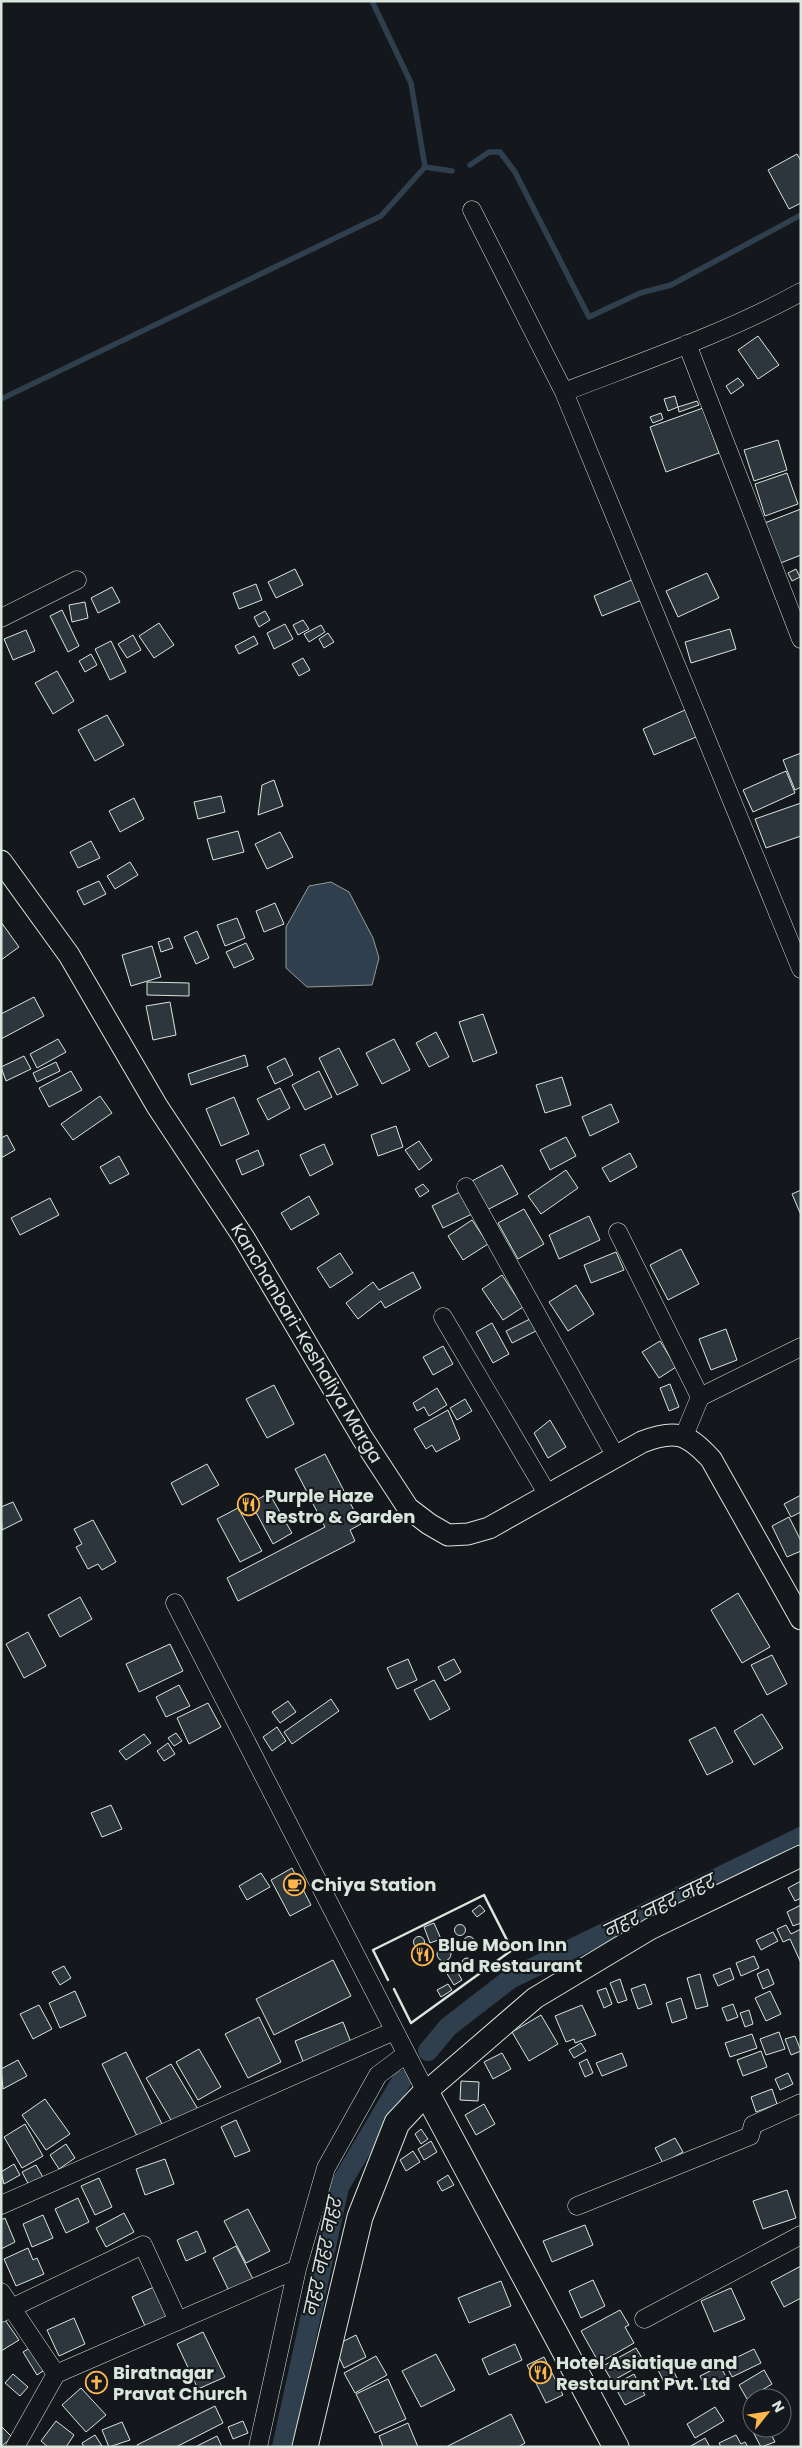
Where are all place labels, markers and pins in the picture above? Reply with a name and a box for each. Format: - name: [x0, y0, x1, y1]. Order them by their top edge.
- place label: Purple Haze Restro & Garden: [265, 1483, 415, 1529]
- restaurant icon: Purple Haze Restro & Garden: [237, 1493, 261, 1517]
- cafe icon: Chiya Station: [283, 1872, 307, 1896]
- place label: Chiya Station: [311, 1872, 436, 1897]
- place label: Blue Moon Inn and Restaurant: [438, 1932, 582, 1978]
- restaurant icon: Blue Moon Inn and Restaurant: [410, 1942, 434, 1966]
- place label: Hotel Asiatique and Restaurant Pvt. Ltd: [556, 2350, 737, 2396]
- place label: Biratnagar Pravat Church: [113, 2360, 247, 2406]
- restaurant icon: Hotel Asiatique and Restaurant Pvt. Ltd: [528, 2360, 552, 2384]
- church icon: Biratnagar Pravat Church: [85, 2370, 109, 2394]

